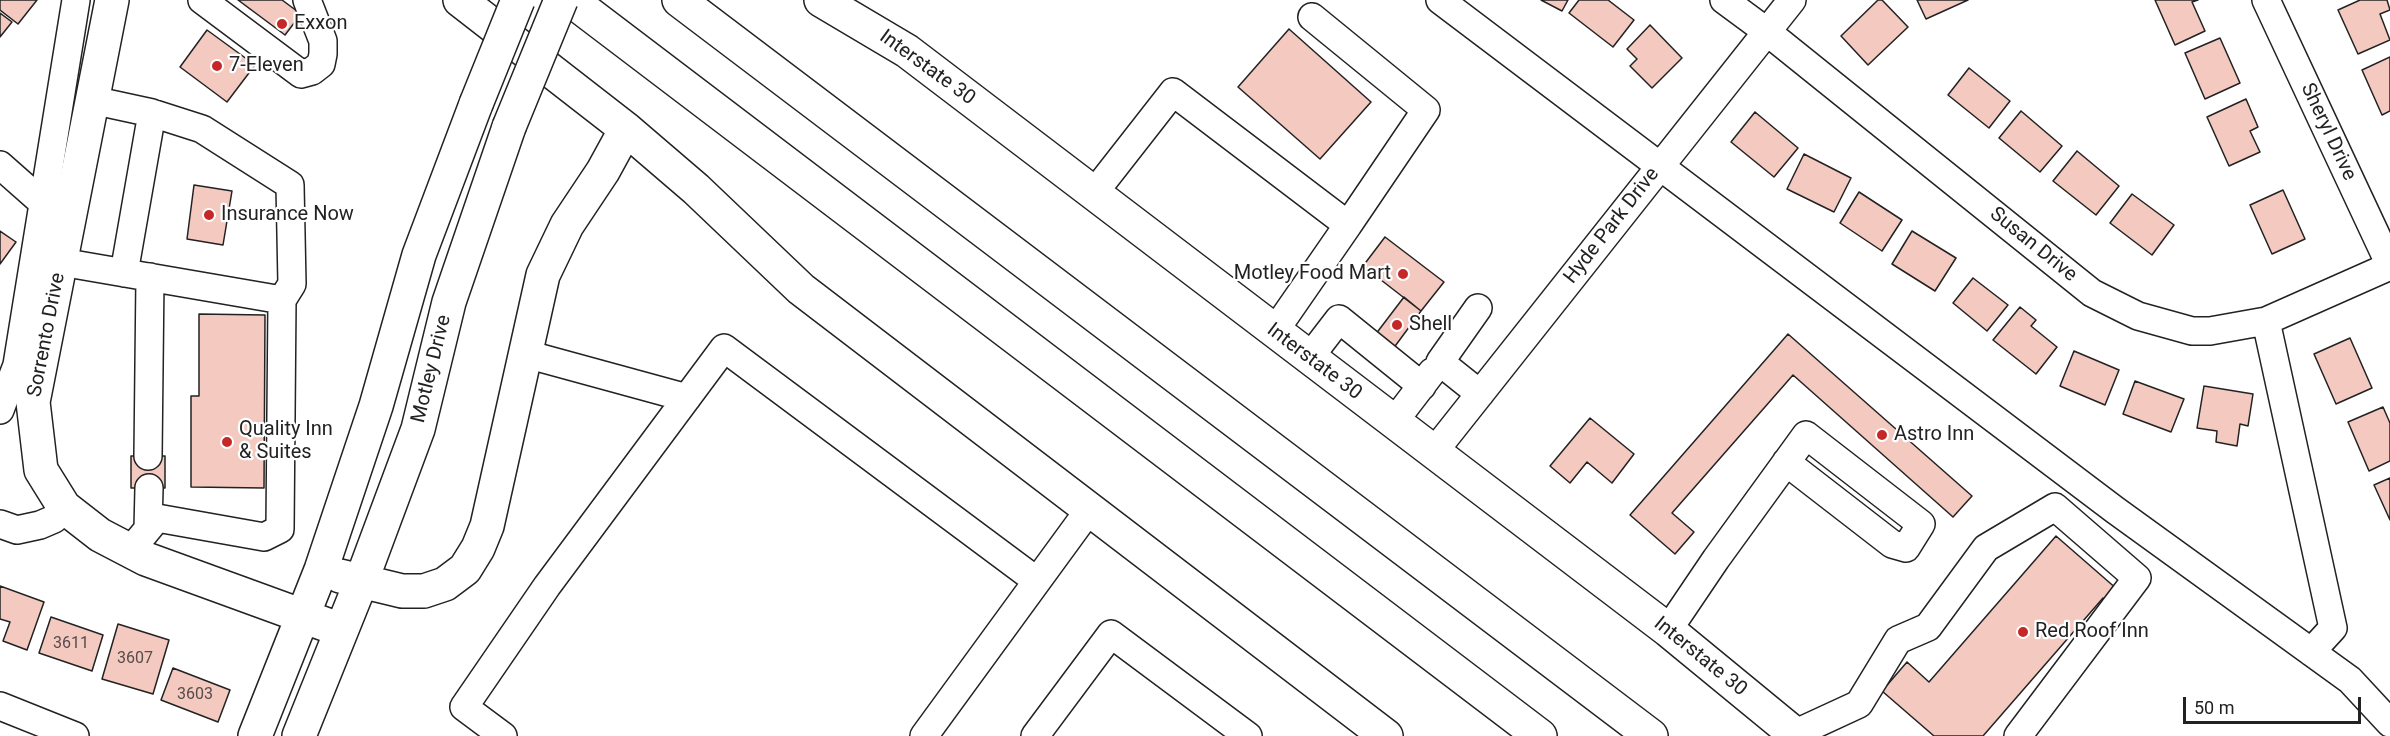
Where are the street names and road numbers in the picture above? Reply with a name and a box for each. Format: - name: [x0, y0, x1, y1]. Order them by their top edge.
- street label: Interstate 30: [874, 25, 980, 111]
- street label: Sheryl Drive: [2295, 79, 2361, 185]
- street label: Hyde Park Drive: [1559, 163, 1665, 289]
- street label: Susan Drive: [1985, 203, 2081, 287]
- street label: Sorrento Drive: [23, 271, 71, 399]
- street label: Motley Drive: [407, 313, 457, 425]
- street label: Interstate 30: [1262, 318, 1366, 406]
- street label: Interstate 30: [1649, 612, 1751, 702]

